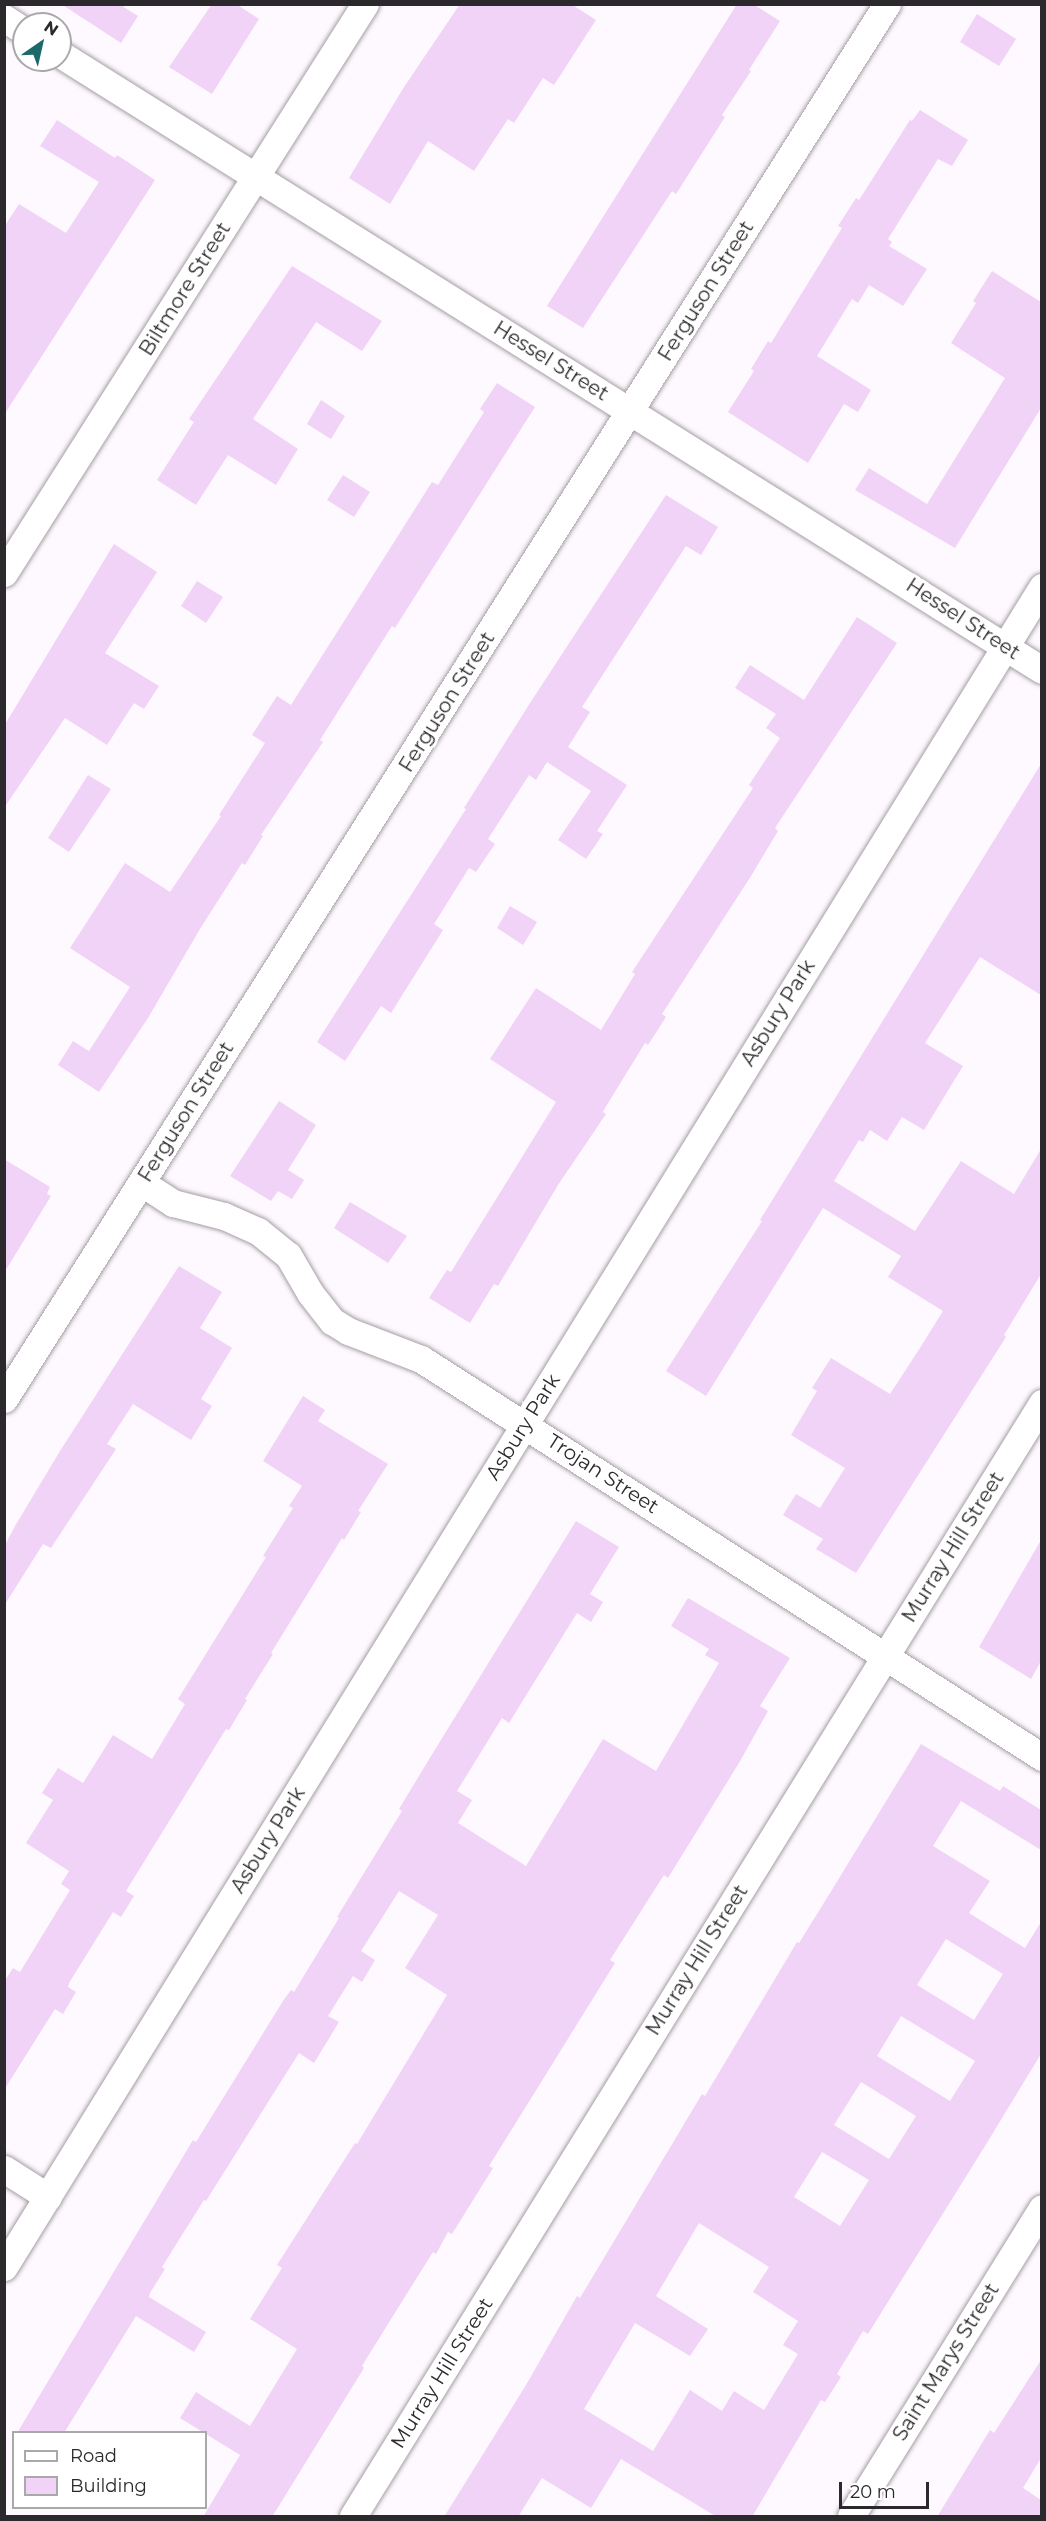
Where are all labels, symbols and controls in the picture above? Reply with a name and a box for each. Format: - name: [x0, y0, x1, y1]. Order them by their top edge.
- north arrow: [12, 12, 72, 72]
- text: N: [41, 17, 62, 40]
- street label: Ferguson Street: [653, 216, 759, 366]
- street label: Biltmore Street: [134, 218, 236, 360]
- street label: Hessel Street: [489, 316, 613, 406]
- street label: Hessel Street: [902, 573, 1024, 665]
- street label: Ferguson Street: [394, 627, 500, 777]
- street label: Asbury Park: [736, 955, 820, 1071]
- street label: Ferguson Street: [133, 1037, 239, 1187]
- street label: Asbury Park: [481, 1369, 565, 1485]
- street label: Trojan Street: [543, 1429, 663, 1519]
- street label: Murray Hill Street: [897, 1467, 1009, 1627]
- street label: Asbury Park: [226, 1782, 310, 1898]
- street label: Murray Hill Street: [641, 1880, 753, 2040]
- street label: Saint Marys Street: [888, 2279, 1004, 2445]
- street label: Murray Hill Street: [386, 2293, 498, 2453]
- legend: [12, 2431, 207, 2509]
- text: Road: [70, 2445, 117, 2467]
- scale bar: [842, 2470, 932, 2508]
- text: Building: [70, 2475, 147, 2497]
- text: 20 m: [850, 2481, 896, 2503]

